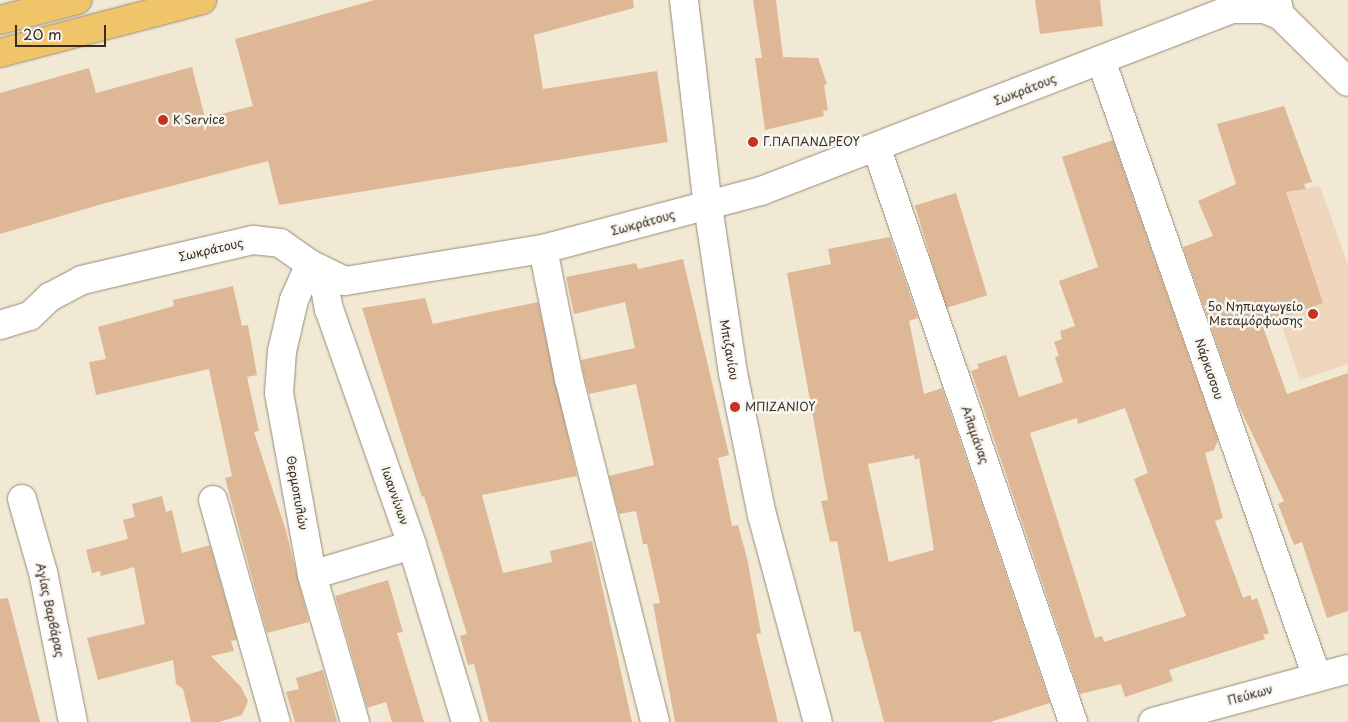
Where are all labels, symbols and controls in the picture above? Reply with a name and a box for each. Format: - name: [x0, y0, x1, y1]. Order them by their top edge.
- scale bar: [18, 15, 109, 47]
- text: 20 m: [23, 22, 62, 45]
- street label: Σωκράτους: [992, 72, 1058, 108]
- place label: K Service: [173, 113, 225, 127]
- marker: K Service: [157, 114, 169, 126]
- place label: Γ.ΠΑΠΑΝΔΡΕΟΥ: [763, 135, 860, 149]
- marker: Γ.ΠΑΠΑΝΔΡΕΟΥ: [747, 136, 759, 148]
- street label: Σωκράτους: [609, 208, 677, 238]
- street label: Σωκράτους: [177, 236, 245, 264]
- place label: 5ο Νηπιαγωγείο Μεταμόρφωσης: [1207, 300, 1303, 328]
- marker: 5ο Νηπιαγωγείο Μεταμόρφωσης: [1307, 308, 1319, 320]
- street label: Μπιζανίου: [717, 319, 741, 381]
- street label: Νάρκισσου: [1192, 337, 1226, 401]
- place label: ΜΠΙΖΑΝΙΟΥ: [745, 400, 816, 414]
- marker: ΜΠΙΖΑΝΙΟΥ: [729, 401, 741, 413]
- street label: Αλαμάνας: [958, 404, 992, 466]
- street label: Θερμοπυλών: [283, 454, 311, 532]
- street label: Ιωαννίνων: [378, 465, 412, 527]
- street label: Αγίας Βαρβάρας: [33, 561, 67, 659]
- street label: Πεύκων: [1226, 682, 1274, 708]

